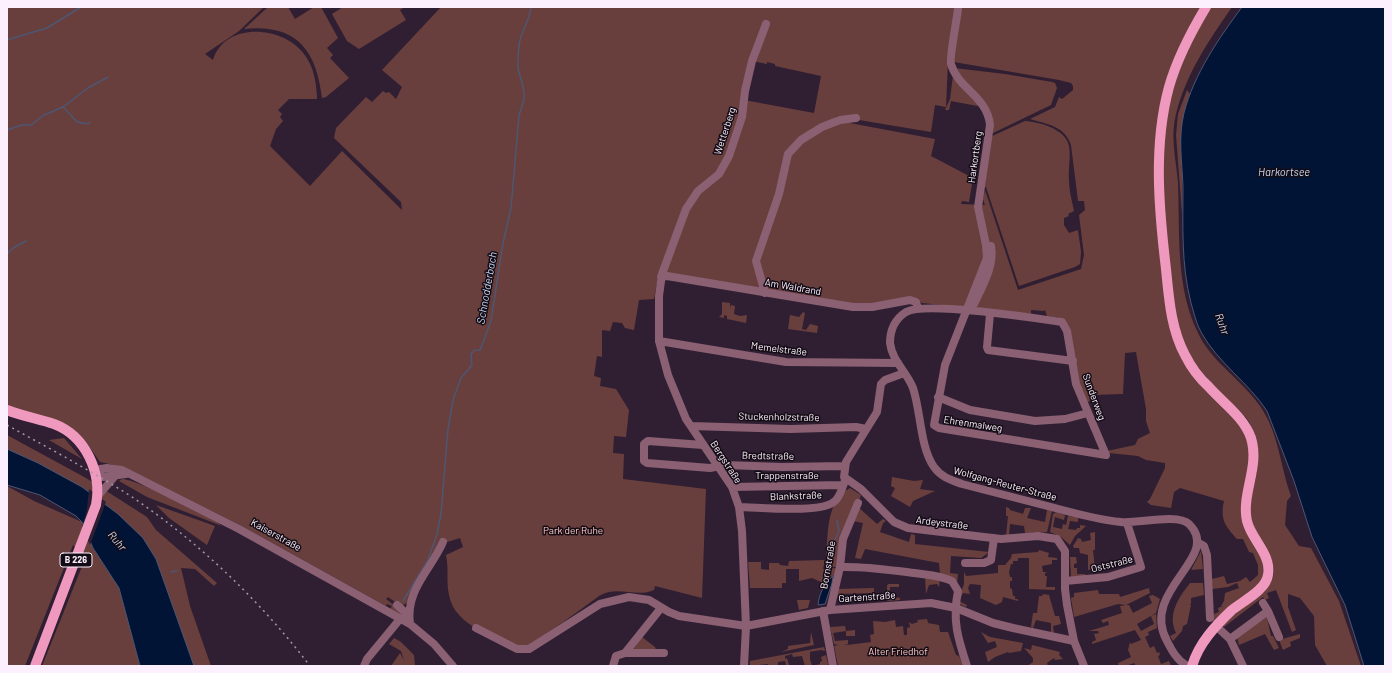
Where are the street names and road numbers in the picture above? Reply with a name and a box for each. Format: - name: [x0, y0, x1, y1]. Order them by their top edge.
- street label: Wetterberg: [712, 106, 738, 156]
- street label: Harkortberg: [965, 130, 985, 184]
- street label: Am Waldrand: [764, 276, 822, 298]
- street label: Memelstraße: [750, 340, 808, 358]
- street label: Sunderweg: [1080, 372, 1108, 422]
- street label: Stuckenholzstraße: [738, 410, 820, 424]
- street label: Ehrenmalweg: [943, 413, 1003, 435]
- street label: Bergstraße: [708, 438, 744, 486]
- street label: Bredtstraße: [742, 450, 794, 462]
- street label: Wolfgang-Reuter-Straße: [952, 464, 1058, 504]
- street label: Trappenstraße: [755, 470, 819, 482]
- street label: Blankstraße: [770, 489, 822, 503]
- street label: Ardeystraße: [915, 514, 969, 532]
- street label: Kaiserstraße: [249, 516, 303, 554]
- street label: Bornstraße: [818, 540, 838, 590]
- road number: B 226: [60, 553, 92, 567]
- street label: Oststraße: [1090, 553, 1134, 575]
- street label: Gartenstraße: [838, 589, 896, 605]

